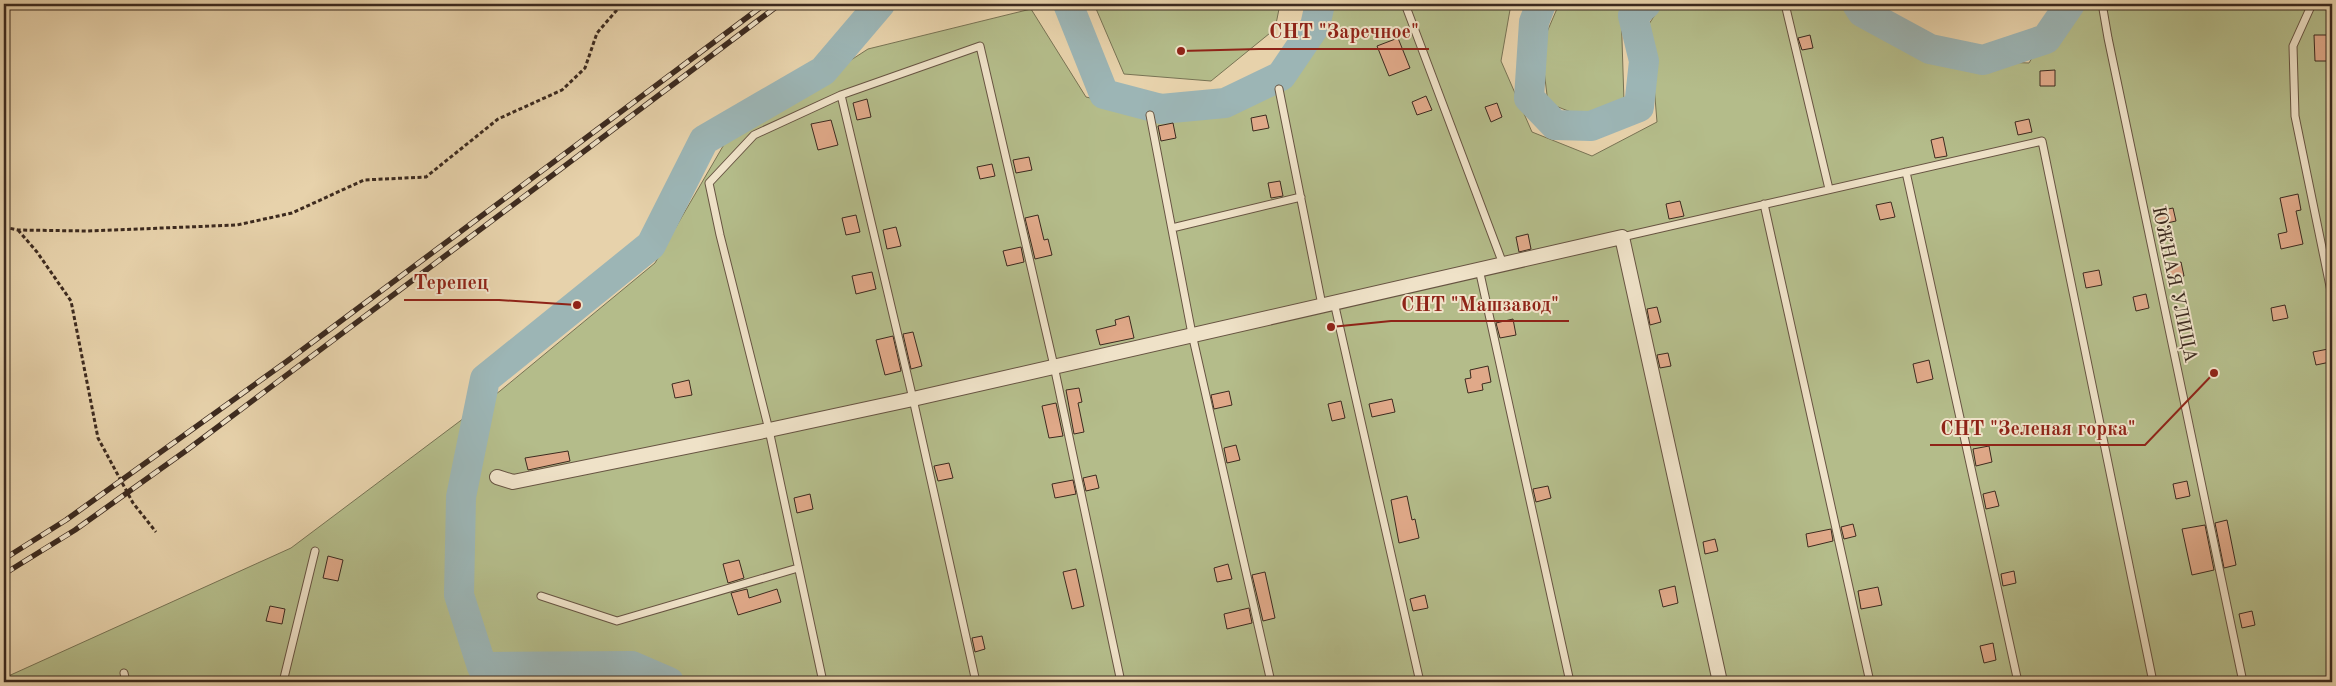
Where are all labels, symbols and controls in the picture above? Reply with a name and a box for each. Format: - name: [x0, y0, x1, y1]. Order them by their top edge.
- callout: СНТ "Заречное": [1259, 14, 1429, 49]
- text: СНТ "Заречное": [1269, 23, 1419, 43]
- street label: ЮЖНАЯ УЛИЦА: [2148, 205, 2200, 365]
- callout: Терепец: [404, 265, 499, 300]
- text: Терепец: [413, 274, 489, 294]
- callout: СНТ "Машзавод": [1391, 286, 1569, 321]
- text: СНТ "Машзавод": [1401, 296, 1559, 316]
- callout: СНТ "Зеленая горка": [1930, 410, 2145, 445]
- text: СНТ "Зеленая горка": [1940, 420, 2136, 440]

